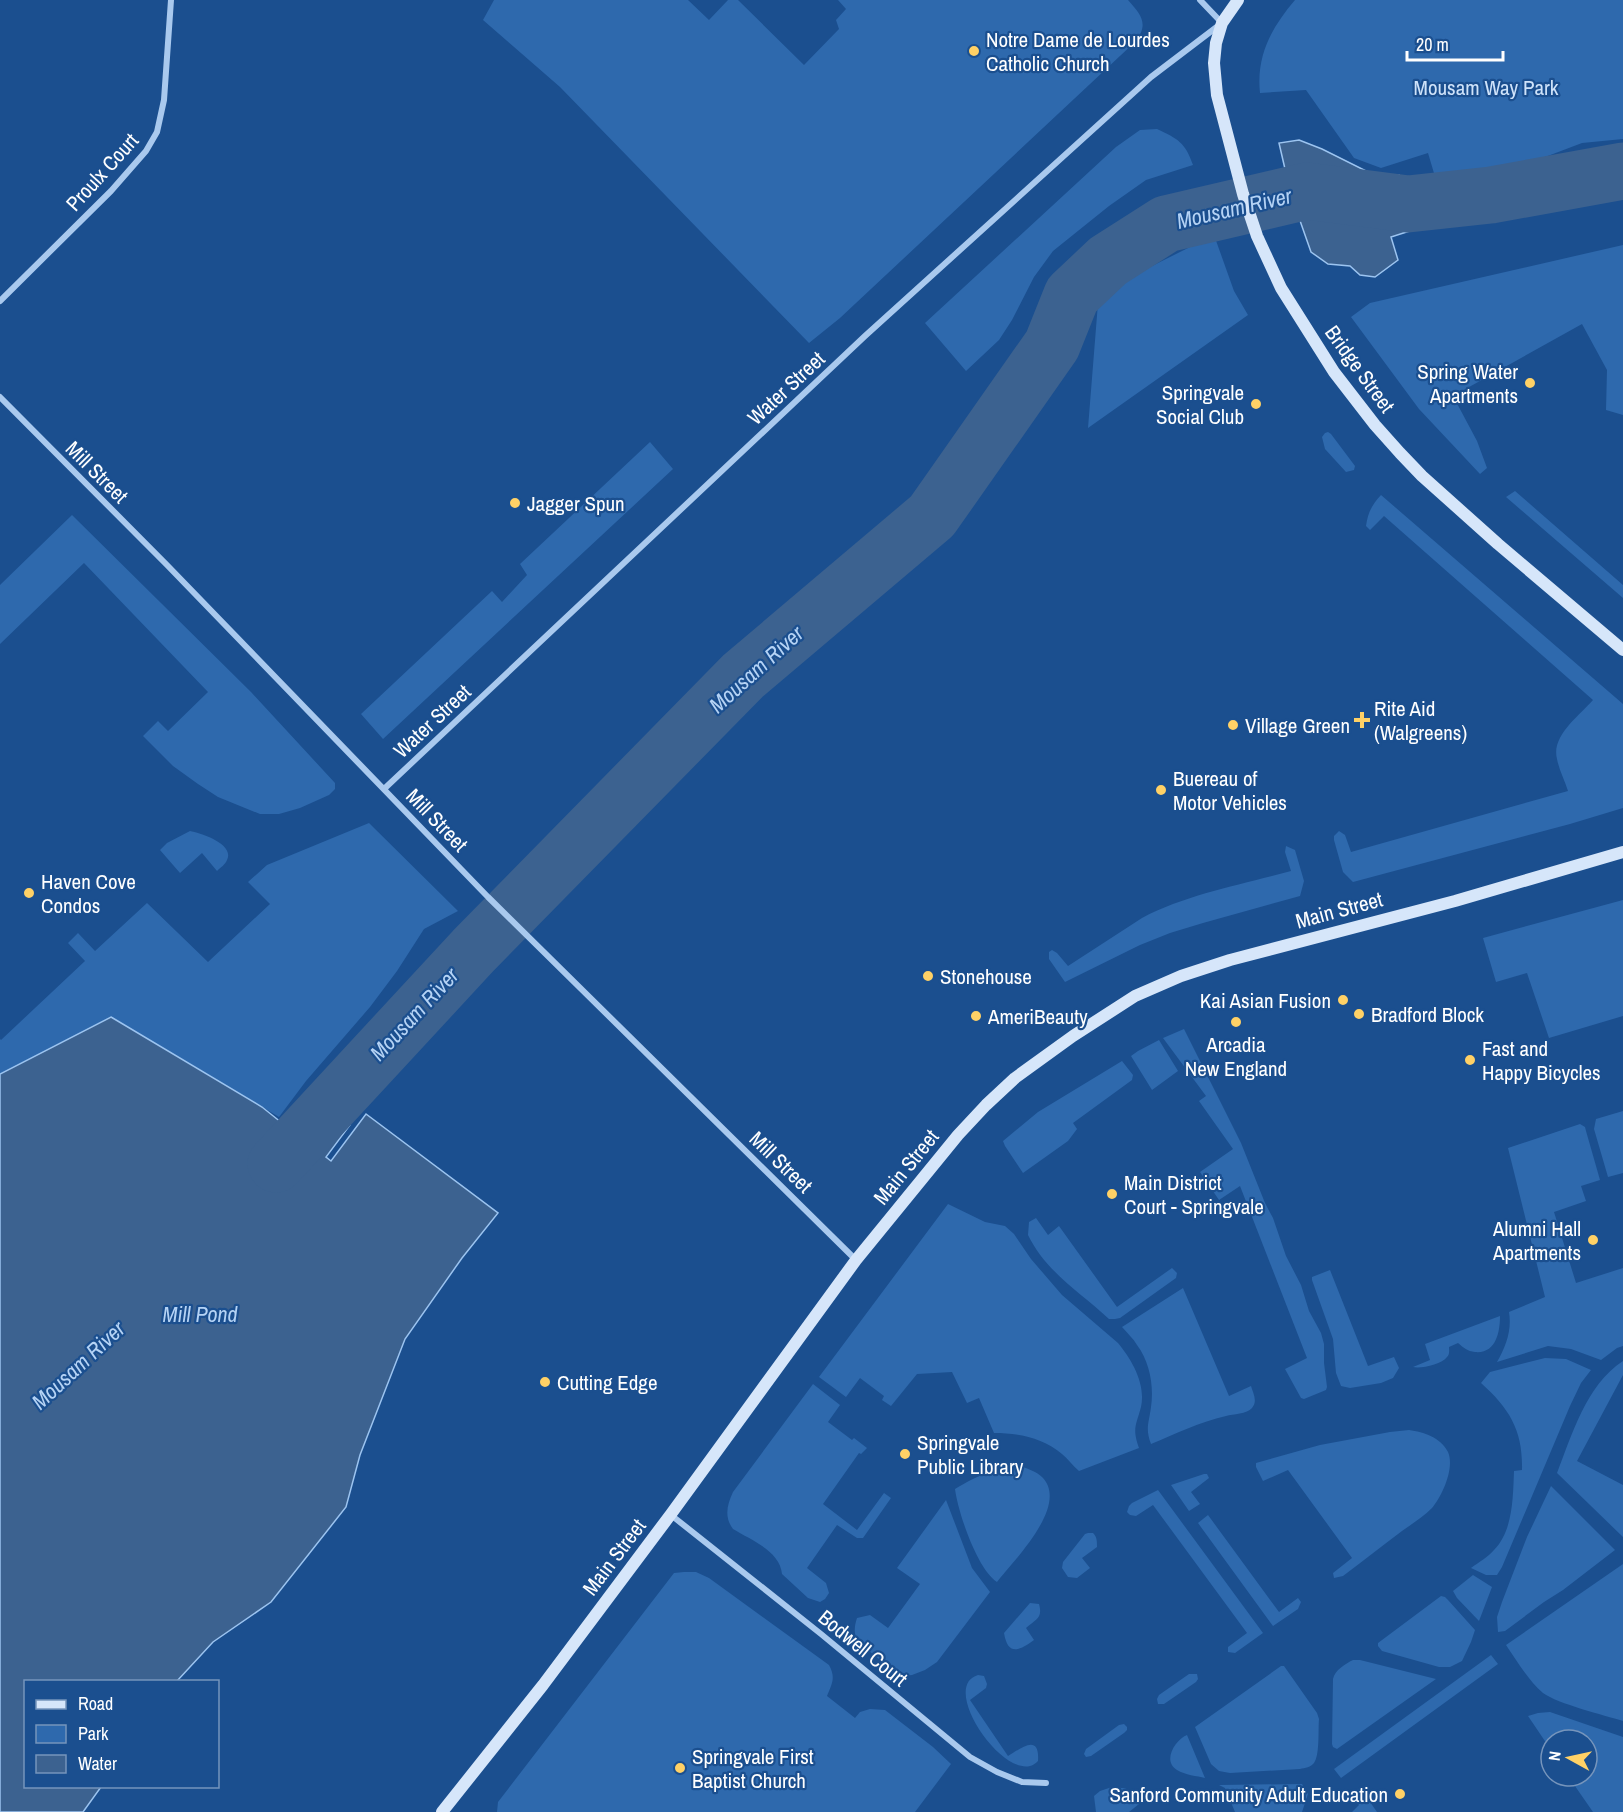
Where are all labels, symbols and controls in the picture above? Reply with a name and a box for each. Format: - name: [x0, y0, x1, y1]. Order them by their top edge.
- scale bar: [1407, 24, 1503, 62]
- place label: Notre Dame de Lourdes Catholic Church: [986, 25, 1170, 78]
- text: 20 m: [1416, 32, 1449, 57]
- marker: Notre Dame de Lourdes Catholic Church: [967, 44, 981, 58]
- park label: Mousam Way Park: [1414, 73, 1559, 102]
- street label: Proulx Court: [59, 127, 145, 217]
- water label: Mousam River: [1173, 180, 1295, 236]
- street label: Bridge Street: [1318, 319, 1402, 419]
- street label: Water Street: [741, 345, 831, 431]
- place label: Spring Water Apartments: [1417, 357, 1518, 410]
- marker: Spring Water Apartments: [1523, 376, 1537, 390]
- place label: Springvale Social Club: [1156, 378, 1244, 431]
- marker: Springvale Social Club: [1249, 397, 1263, 411]
- street label: Mill Street: [59, 434, 135, 510]
- place label: Jagger Spun: [527, 489, 625, 518]
- marker: Jagger Spun: [508, 496, 522, 510]
- water label: Mousam River: [702, 618, 810, 719]
- street label: Water Street: [387, 678, 477, 764]
- place label: Rite Aid (Walgreens): [1374, 694, 1467, 747]
- place label: Village Green: [1245, 711, 1350, 740]
- marker: Rite Aid (Walgreens): [1355, 713, 1369, 727]
- marker: Village Green: [1226, 718, 1240, 732]
- place label: Buereau of Motor Vehicles: [1173, 764, 1287, 817]
- street label: Mill Street: [400, 782, 474, 858]
- marker: Buereau of Motor Vehicles: [1154, 783, 1168, 797]
- place label: Haven Cove Condos: [41, 867, 136, 920]
- street label: Main Street: [1292, 884, 1386, 936]
- marker: Haven Cove Condos: [22, 886, 36, 900]
- water label: Mousam River: [363, 960, 466, 1067]
- place label: Stonehouse: [940, 962, 1032, 991]
- marker: Stonehouse: [921, 969, 935, 983]
- place label: Kai Asian Fusion: [1200, 986, 1331, 1015]
- marker: Kai Asian Fusion: [1336, 993, 1350, 1007]
- place label: Bradford Block: [1371, 1000, 1484, 1029]
- place label: AmeriBeauty: [987, 1002, 1088, 1031]
- marker: Bradford Block: [1352, 1007, 1366, 1021]
- marker: AmeriBeauty: [969, 1009, 983, 1023]
- marker: Arcadia New England: [1229, 1015, 1243, 1029]
- place label: Arcadia New England: [1185, 1030, 1287, 1083]
- place label: Fast and Happy Bicycles: [1482, 1034, 1601, 1087]
- marker: Fast and Happy Bicycles: [1463, 1053, 1477, 1067]
- street label: Main Street: [867, 1123, 945, 1211]
- street label: Mill Street: [743, 1125, 819, 1199]
- place label: Main District Court - Springvale: [1124, 1168, 1264, 1221]
- marker: Main District Court - Springvale: [1105, 1187, 1119, 1201]
- place label: Alumni Hall Apartments: [1492, 1214, 1581, 1267]
- marker: Alumni Hall Apartments: [1586, 1233, 1600, 1247]
- water label: Mill Pond: [162, 1299, 239, 1329]
- water label: Mousam River: [25, 1313, 132, 1416]
- place label: Cutting Edge: [557, 1368, 658, 1397]
- marker: Cutting Edge: [538, 1375, 552, 1389]
- place label: Springvale Public Library: [917, 1428, 1024, 1481]
- marker: Springvale Public Library: [898, 1447, 912, 1461]
- street label: Main Street: [576, 1513, 652, 1601]
- street label: Bodwell Court: [812, 1603, 914, 1693]
- legend: [24, 1680, 219, 1788]
- text: Road: [78, 1691, 113, 1716]
- text: Park: [78, 1721, 109, 1746]
- north arrow: [1539, 1728, 1599, 1788]
- place label: Springvale First Baptist Church: [692, 1742, 814, 1795]
- text: N: [1543, 1750, 1566, 1762]
- text: Water: [78, 1751, 117, 1776]
- marker: Springvale First Baptist Church: [673, 1761, 687, 1775]
- place label: Sanford Community Adult Education: [1109, 1780, 1388, 1809]
- marker: Sanford Community Adult Education: [1393, 1787, 1407, 1801]

